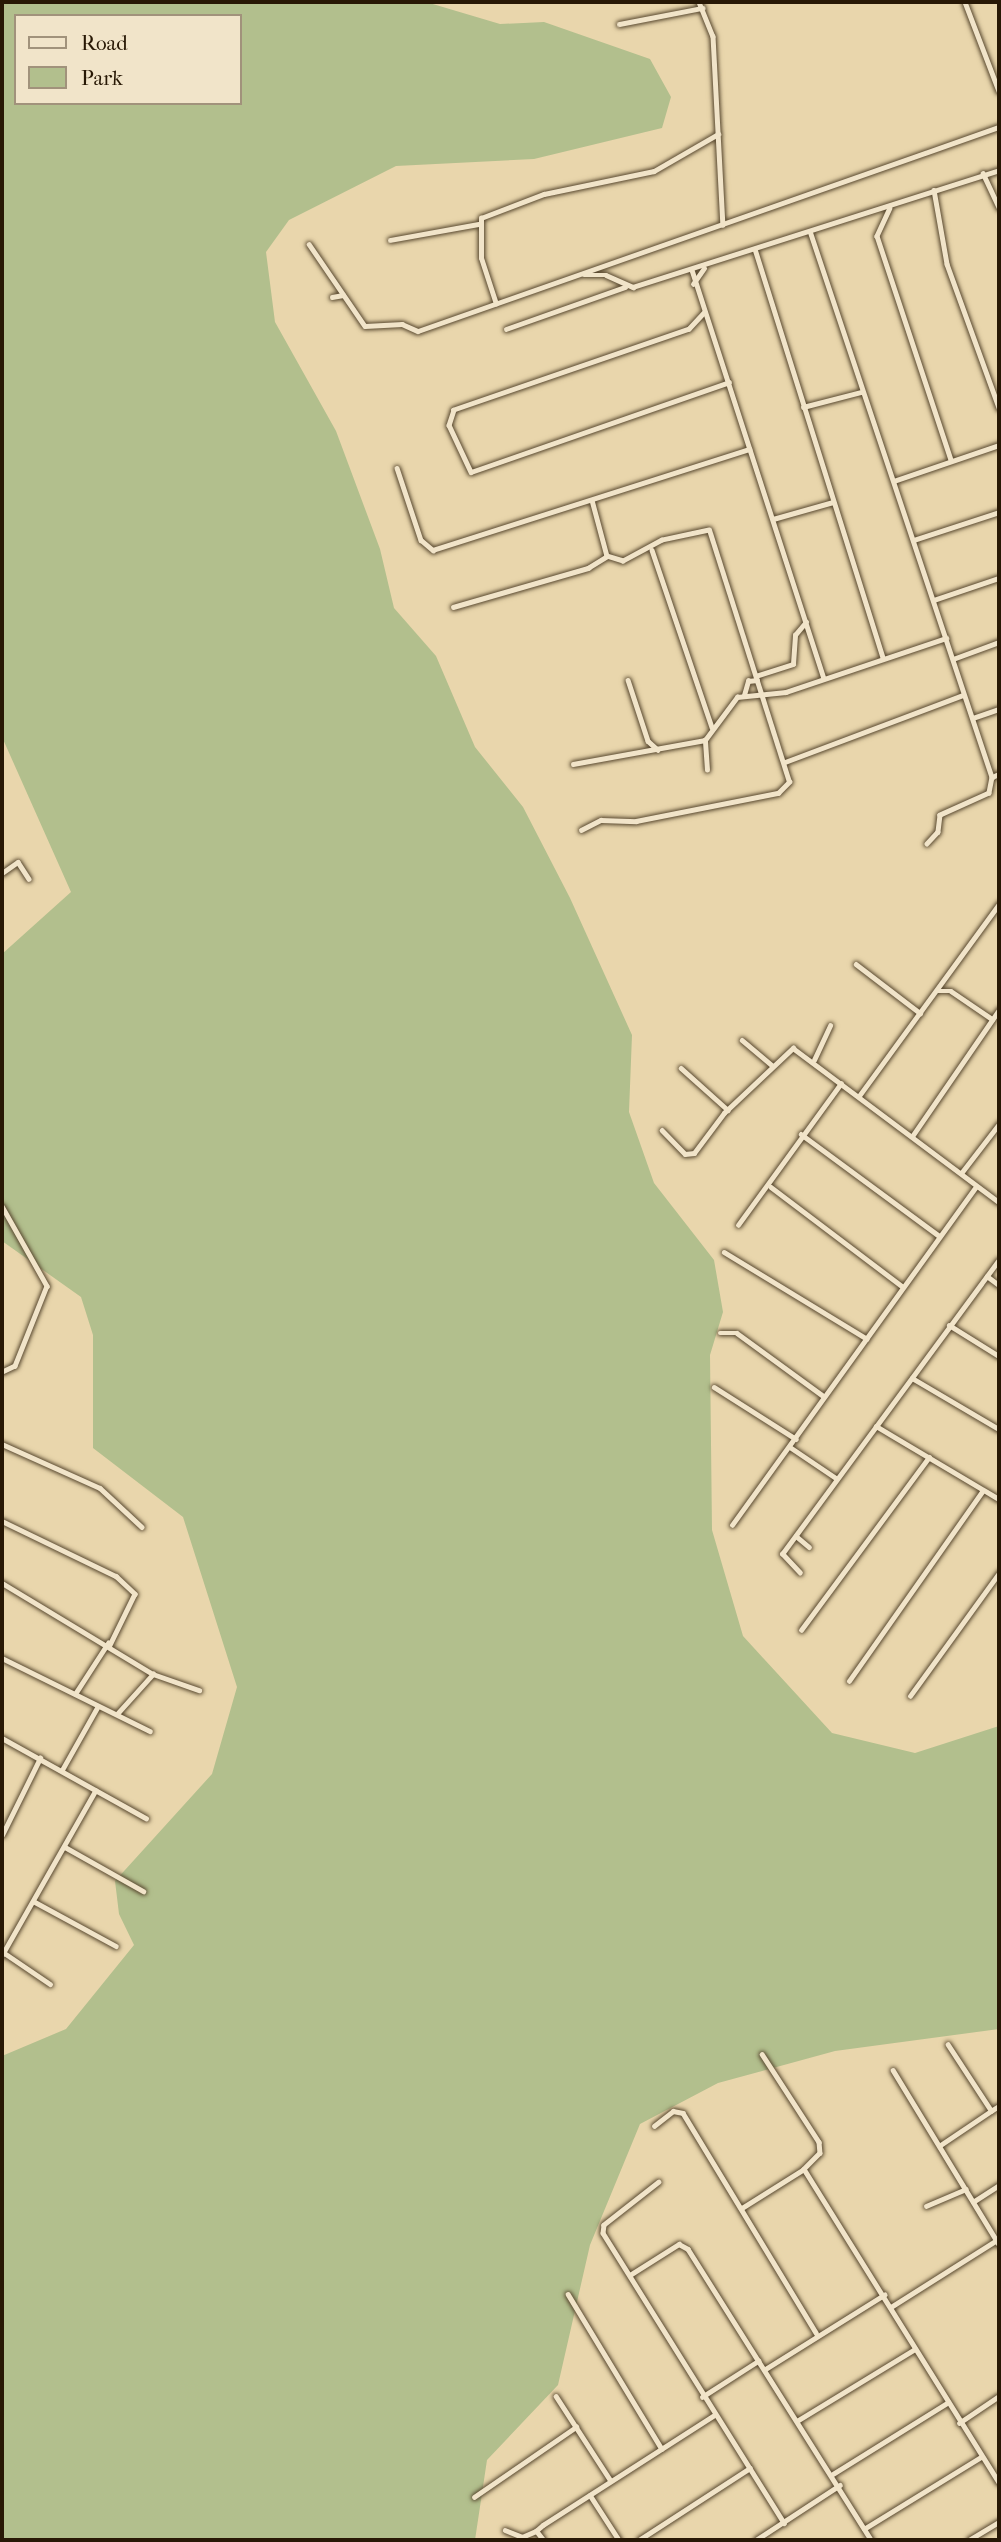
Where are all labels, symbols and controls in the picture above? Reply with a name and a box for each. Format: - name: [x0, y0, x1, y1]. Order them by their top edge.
- legend: [14, 14, 242, 105]
- text: Road: [81, 31, 128, 55]
- text: Park: [81, 66, 123, 90]

